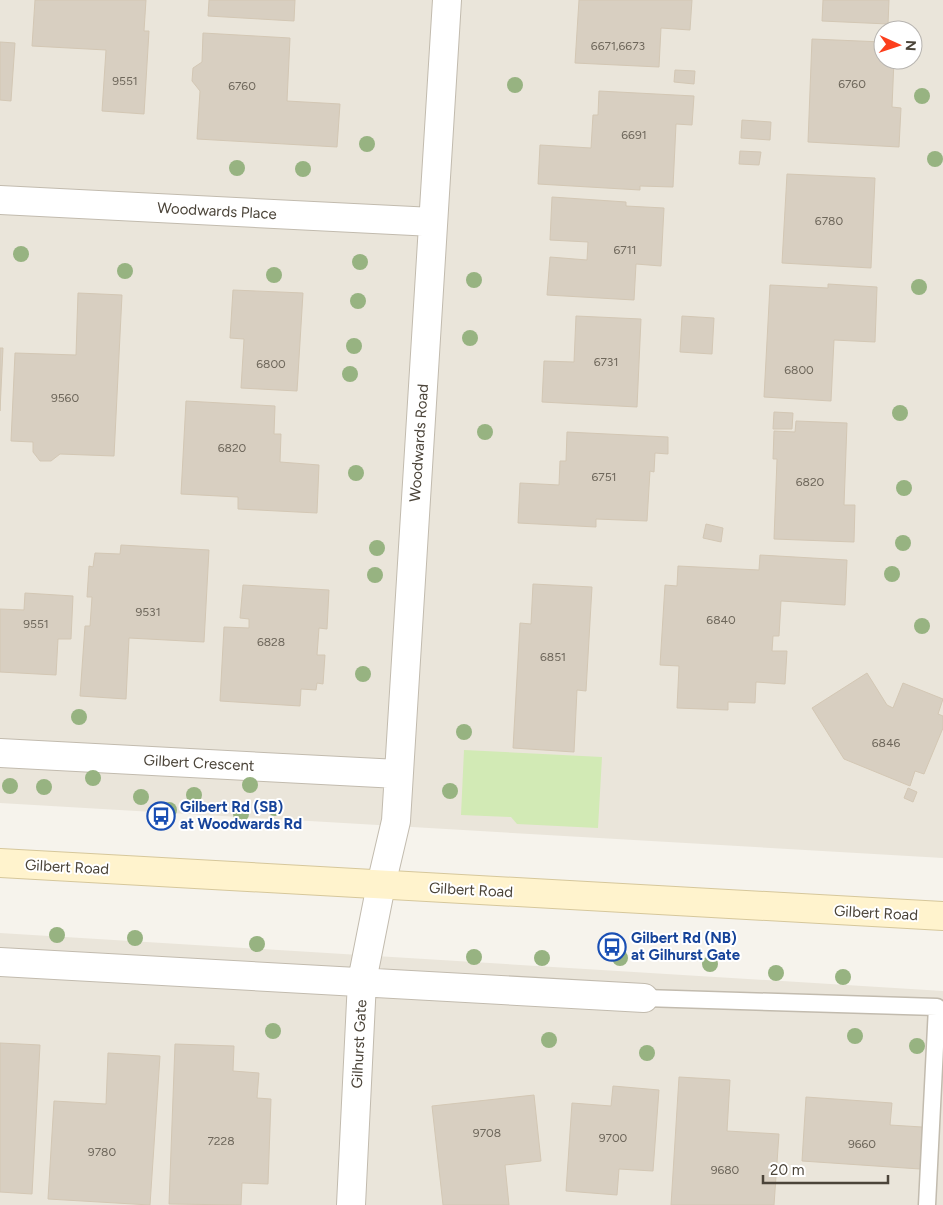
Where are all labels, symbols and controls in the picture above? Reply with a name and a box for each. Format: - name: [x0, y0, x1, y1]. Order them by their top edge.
- north arrow: [873, 20, 923, 70]
- house number: 6671,6673: [591, 39, 645, 53]
- text: N: [902, 40, 919, 52]
- house number: 9551: [112, 74, 138, 88]
- house number: 6760: [838, 77, 866, 91]
- house number: 6760: [228, 79, 256, 93]
- house number: 6691: [621, 128, 647, 142]
- street label: Woodwards Place: [157, 199, 277, 223]
- house number: 6780: [815, 214, 843, 228]
- house number: 6711: [613, 243, 637, 257]
- house number: 6731: [594, 355, 618, 369]
- house number: 6800: [256, 357, 286, 371]
- house number: 6800: [784, 363, 814, 377]
- street label: Woodwards Road: [406, 383, 432, 503]
- house number: 9560: [51, 391, 79, 405]
- house number: 6820: [218, 441, 247, 455]
- house number: 6751: [591, 470, 617, 484]
- house number: 6820: [796, 475, 825, 489]
- house number: 9531: [135, 605, 161, 619]
- house number: 6840: [706, 613, 736, 627]
- house number: 9551: [23, 617, 49, 631]
- house number: 6828: [257, 635, 285, 649]
- house number: 6851: [540, 650, 566, 664]
- house number: 6846: [872, 736, 900, 750]
- street label: Gilbert Crescent: [143, 751, 255, 775]
- place label: Gilbert Rd (SB) at Woodwards Rd: [180, 798, 302, 833]
- bus stop icon: Gilbert Rd (SB) at Woodwards Rd: [146, 801, 176, 831]
- street label: Gilbert Road: [25, 856, 109, 878]
- street label: Gilbert Road: [429, 879, 513, 901]
- street label: Gilbert Road: [834, 902, 918, 924]
- place label: Gilbert Rd (NB) at Gilhurst Gate: [631, 929, 741, 964]
- bus stop icon: Gilbert Rd (NB) at Gilhurst Gate: [597, 932, 627, 962]
- street label: Gilhurst Gate: [348, 999, 370, 1089]
- house number: 9708: [473, 1126, 501, 1140]
- house number: 9700: [599, 1131, 628, 1145]
- house number: 7228: [207, 1134, 235, 1148]
- house number: 9660: [848, 1137, 876, 1151]
- house number: 9780: [88, 1145, 116, 1159]
- scale bar: [763, 1152, 888, 1184]
- text: 20 m: [770, 1161, 804, 1179]
- house number: 9680: [711, 1163, 740, 1177]

